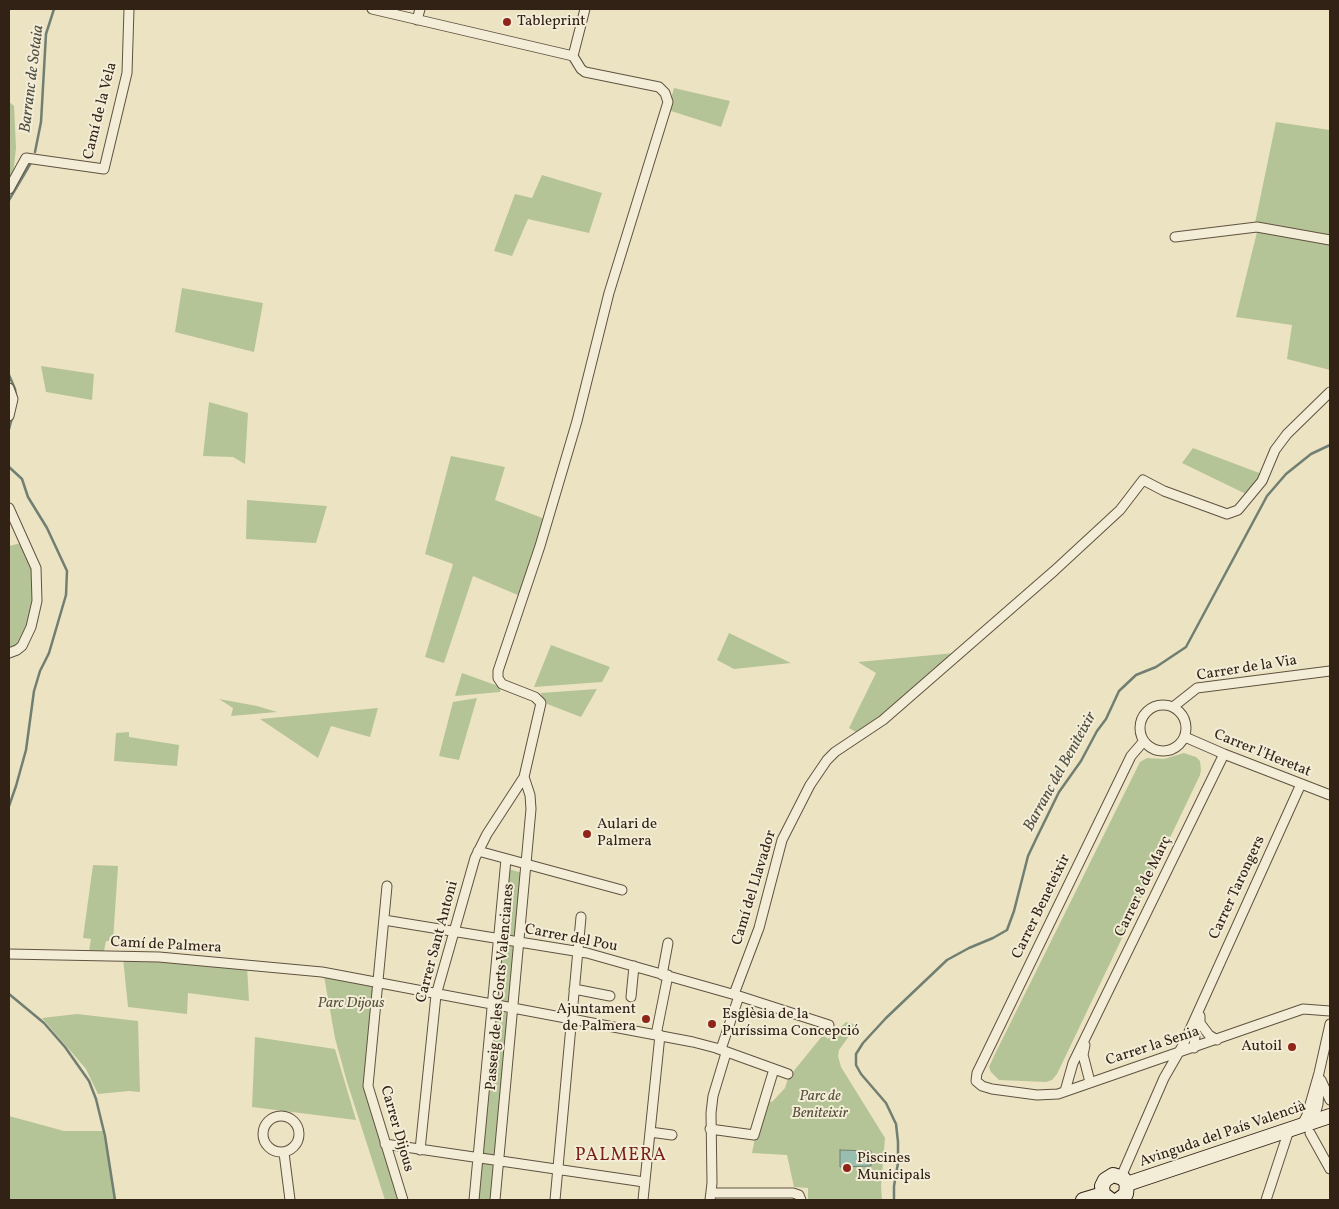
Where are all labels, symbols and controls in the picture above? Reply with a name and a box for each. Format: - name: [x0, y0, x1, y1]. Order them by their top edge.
- place label: Tableprint: [517, 13, 586, 31]
- marker: Tableprint: [501, 16, 513, 28]
- water label: Barranc de Sotaia: [17, 24, 49, 134]
- street label: Camí de la Vela: [80, 61, 122, 161]
- street label: Carrer de la Via: [1196, 652, 1298, 686]
- water label: Barranc del Beniteixir: [1020, 709, 1102, 835]
- street label: Carrer l'Heretat: [1211, 726, 1313, 782]
- place label: Aulari de Palmera: [597, 816, 657, 851]
- marker: Aulari de Palmera: [581, 828, 593, 840]
- street label: Camí del Llavador: [729, 828, 781, 948]
- street label: Carrer Tarongers: [1206, 833, 1270, 943]
- street label: Carrer 8 de Març: [1112, 834, 1176, 940]
- street label: Carrer Beneteixir: [1009, 852, 1075, 962]
- street label: Carrer Sant Antoni: [413, 879, 463, 1005]
- street label: Passeig de les Corts Valencianes: [483, 883, 519, 1091]
- street label: Carrer del Pou: [523, 921, 619, 957]
- street label: Camí de Palmera: [110, 934, 222, 958]
- park label: Parc Dijous: [317, 995, 385, 1013]
- place label: Ajuntament de Palmera: [557, 1001, 636, 1036]
- place label: Esglèsia de la Puríssima Concepció: [722, 1006, 859, 1041]
- marker: Ajuntament de Palmera: [640, 1013, 652, 1025]
- marker: Esglèsia de la Puríssima Concepció: [706, 1018, 718, 1030]
- street label: Carrer la Senia: [1104, 1023, 1202, 1071]
- place label: Autoil: [1241, 1038, 1282, 1056]
- marker: Autoil: [1286, 1041, 1298, 1053]
- street label: Carrer Dijous: [375, 1084, 417, 1174]
- park label: Parc de Beniteixir: [792, 1088, 848, 1123]
- street label: Avinguda del País Valencià: [1137, 1098, 1309, 1172]
- district label: PALMERA: [574, 1146, 668, 1168]
- place label: Piscines Municipals: [857, 1150, 931, 1185]
- marker: Piscines Municipals: [841, 1162, 853, 1174]

